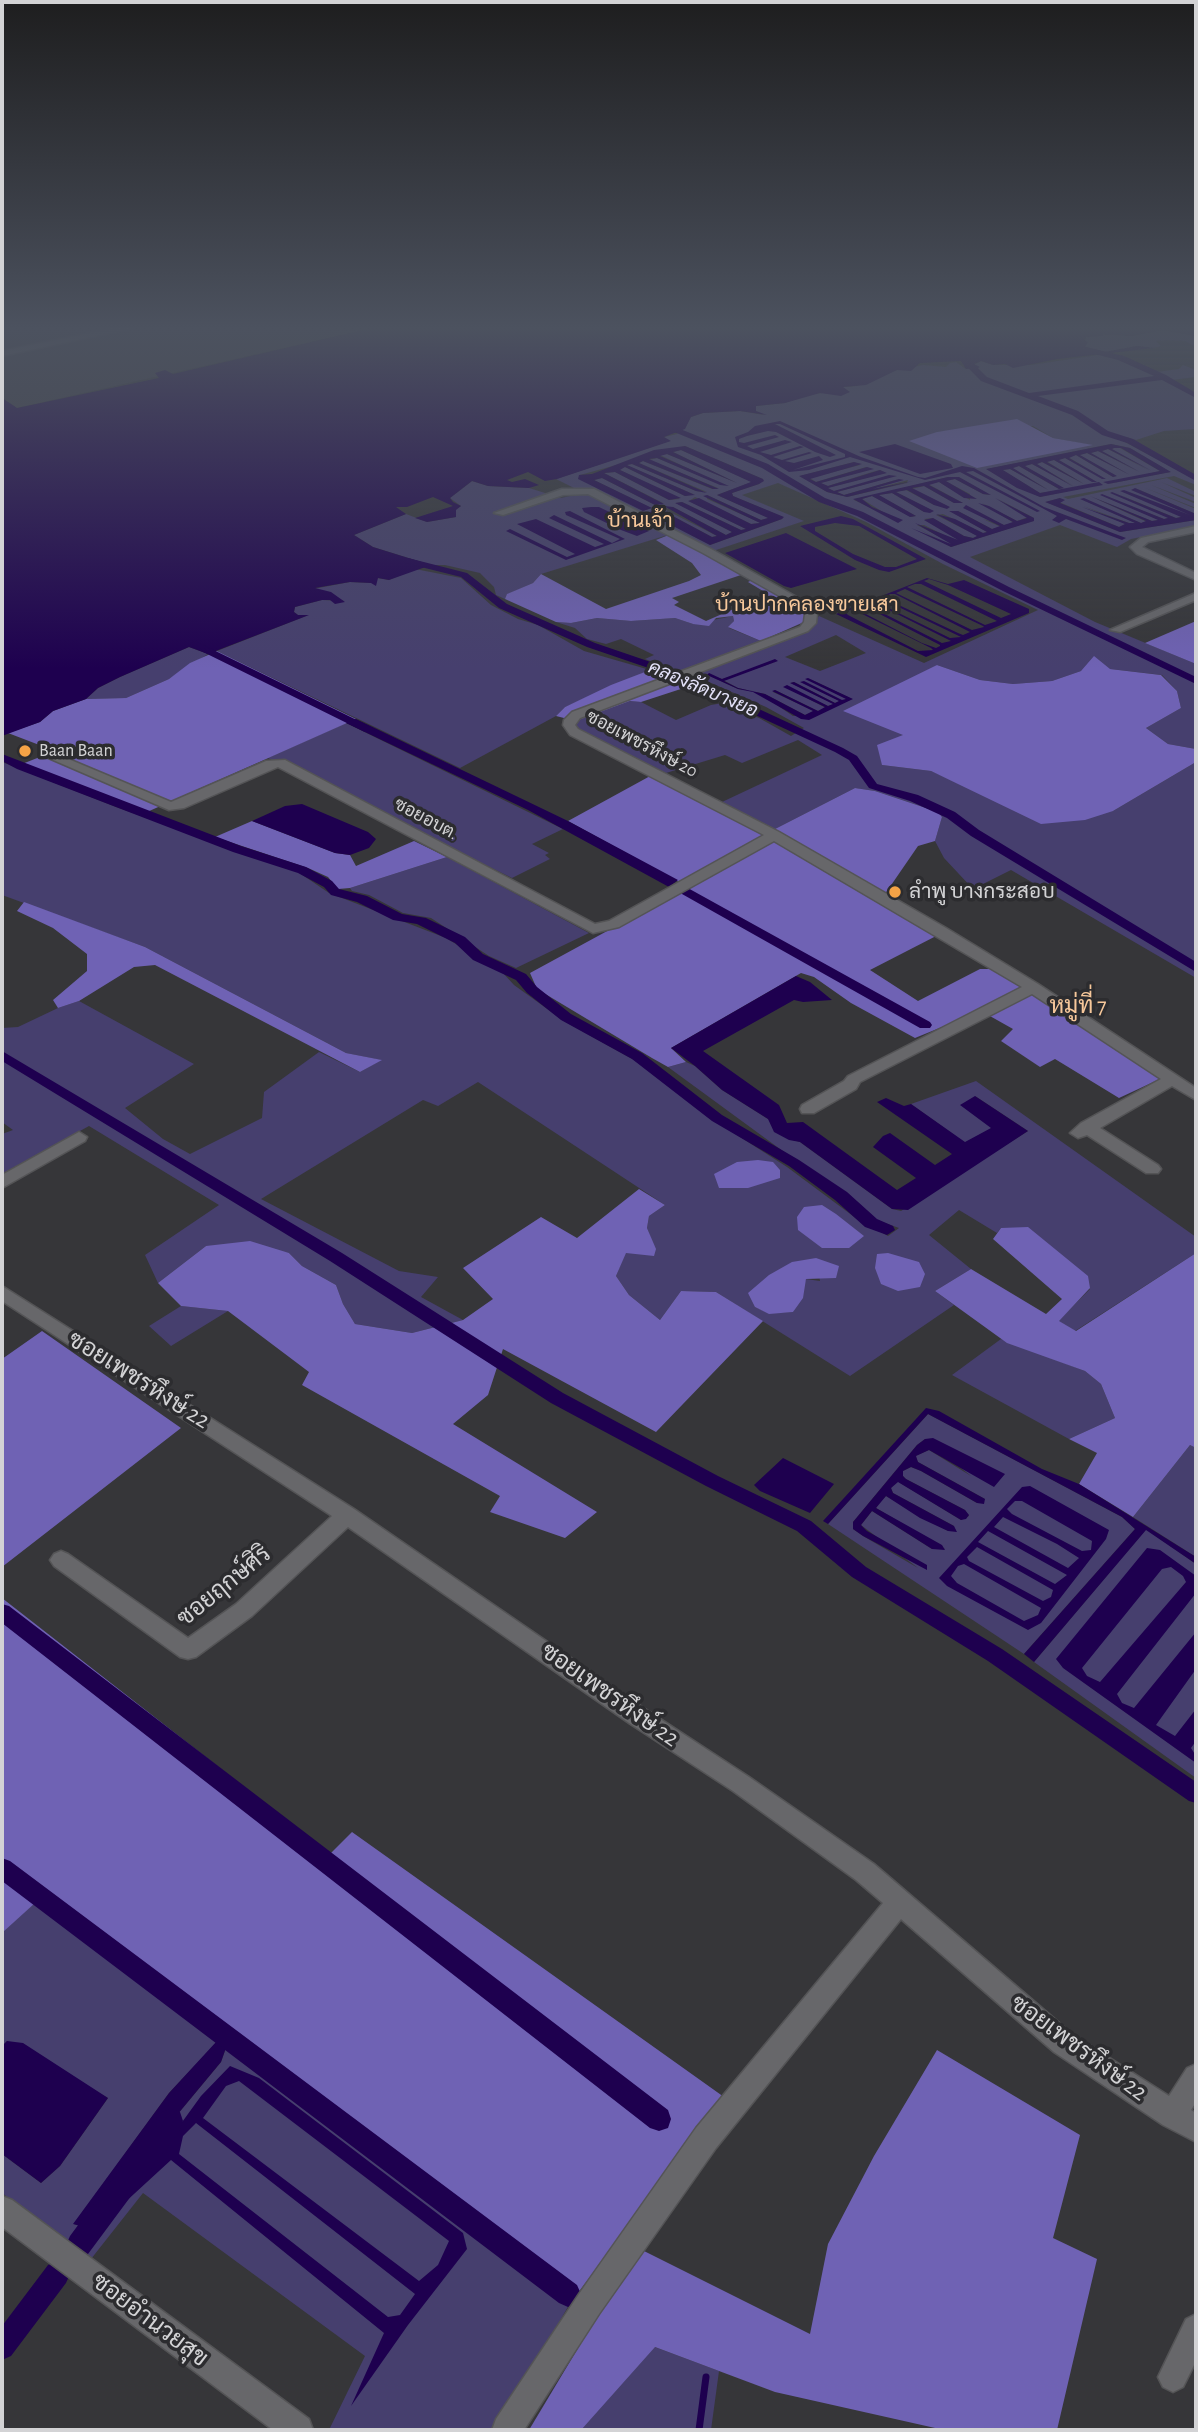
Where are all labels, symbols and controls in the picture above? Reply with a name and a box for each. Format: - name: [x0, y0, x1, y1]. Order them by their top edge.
- district label: บ้านเจ้า: [607, 508, 673, 534]
- district label: บ้านปากคลองขายเสา: [715, 592, 899, 618]
- water label: คลองลัดบางยอ: [645, 656, 761, 722]
- street label: ซอยเพชรหึงษ์ 20: [583, 706, 701, 782]
- place label: Baan Baan: [39, 740, 113, 762]
- marker: Baan Baan: [17, 743, 33, 759]
- street label: ซอยอบต.: [390, 793, 462, 845]
- place label: ลำพู บางกระสอบ: [909, 879, 1055, 905]
- marker: ลำพู บางกระสอบ: [887, 884, 903, 900]
- district label: หมู่ที่ 7: [1049, 992, 1107, 1020]
- street label: ซอยเพชรหึงษ์ 22: [63, 1325, 215, 1435]
- street label: ซอยฤกษ์ศิริ: [171, 1539, 277, 1633]
- street label: ซอยเพชรหึงษ์ 22: [536, 1637, 684, 1753]
- street label: ซอยเพชรหึงษ์ 22: [1005, 1989, 1153, 2107]
- street label: ซอยอำนวยสุข: [86, 2267, 214, 2373]

